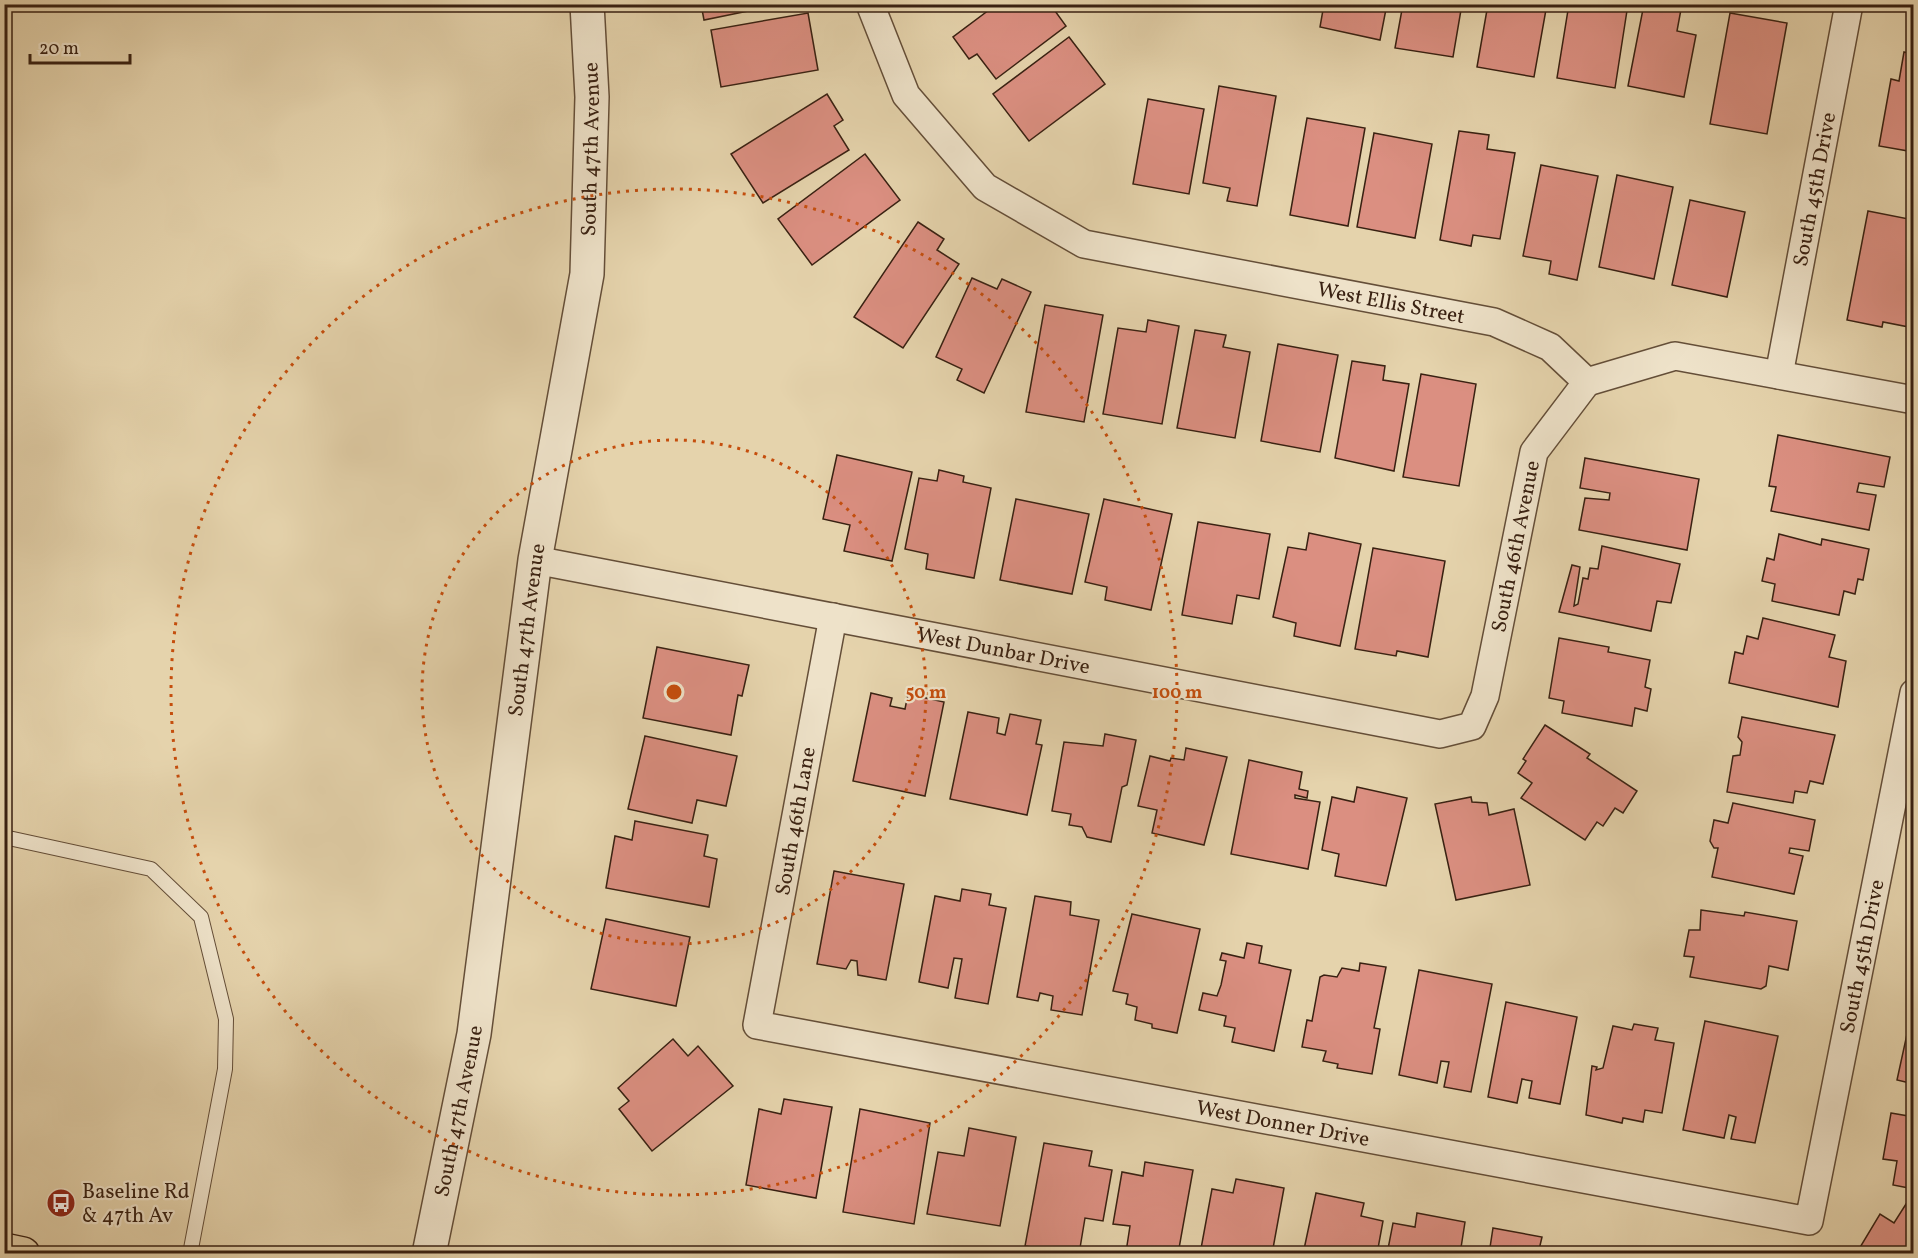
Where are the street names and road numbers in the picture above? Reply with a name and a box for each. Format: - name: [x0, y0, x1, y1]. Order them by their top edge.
- street label: South 47th Avenue: [575, 61, 608, 237]
- street label: South 45th Drive: [1787, 110, 1844, 269]
- street label: West Ellis Street: [1315, 276, 1467, 332]
- street label: South 46th Avenue: [1485, 458, 1548, 635]
- street label: South 47th Avenue: [502, 541, 554, 718]
- street label: West Dunbar Drive: [914, 621, 1092, 682]
- street label: South 46th Lane: [769, 745, 824, 898]
- street label: South 45th Drive: [1834, 877, 1893, 1036]
- street label: South 47th Avenue: [428, 1024, 491, 1200]
- street label: West Donner Drive: [1194, 1094, 1372, 1155]

